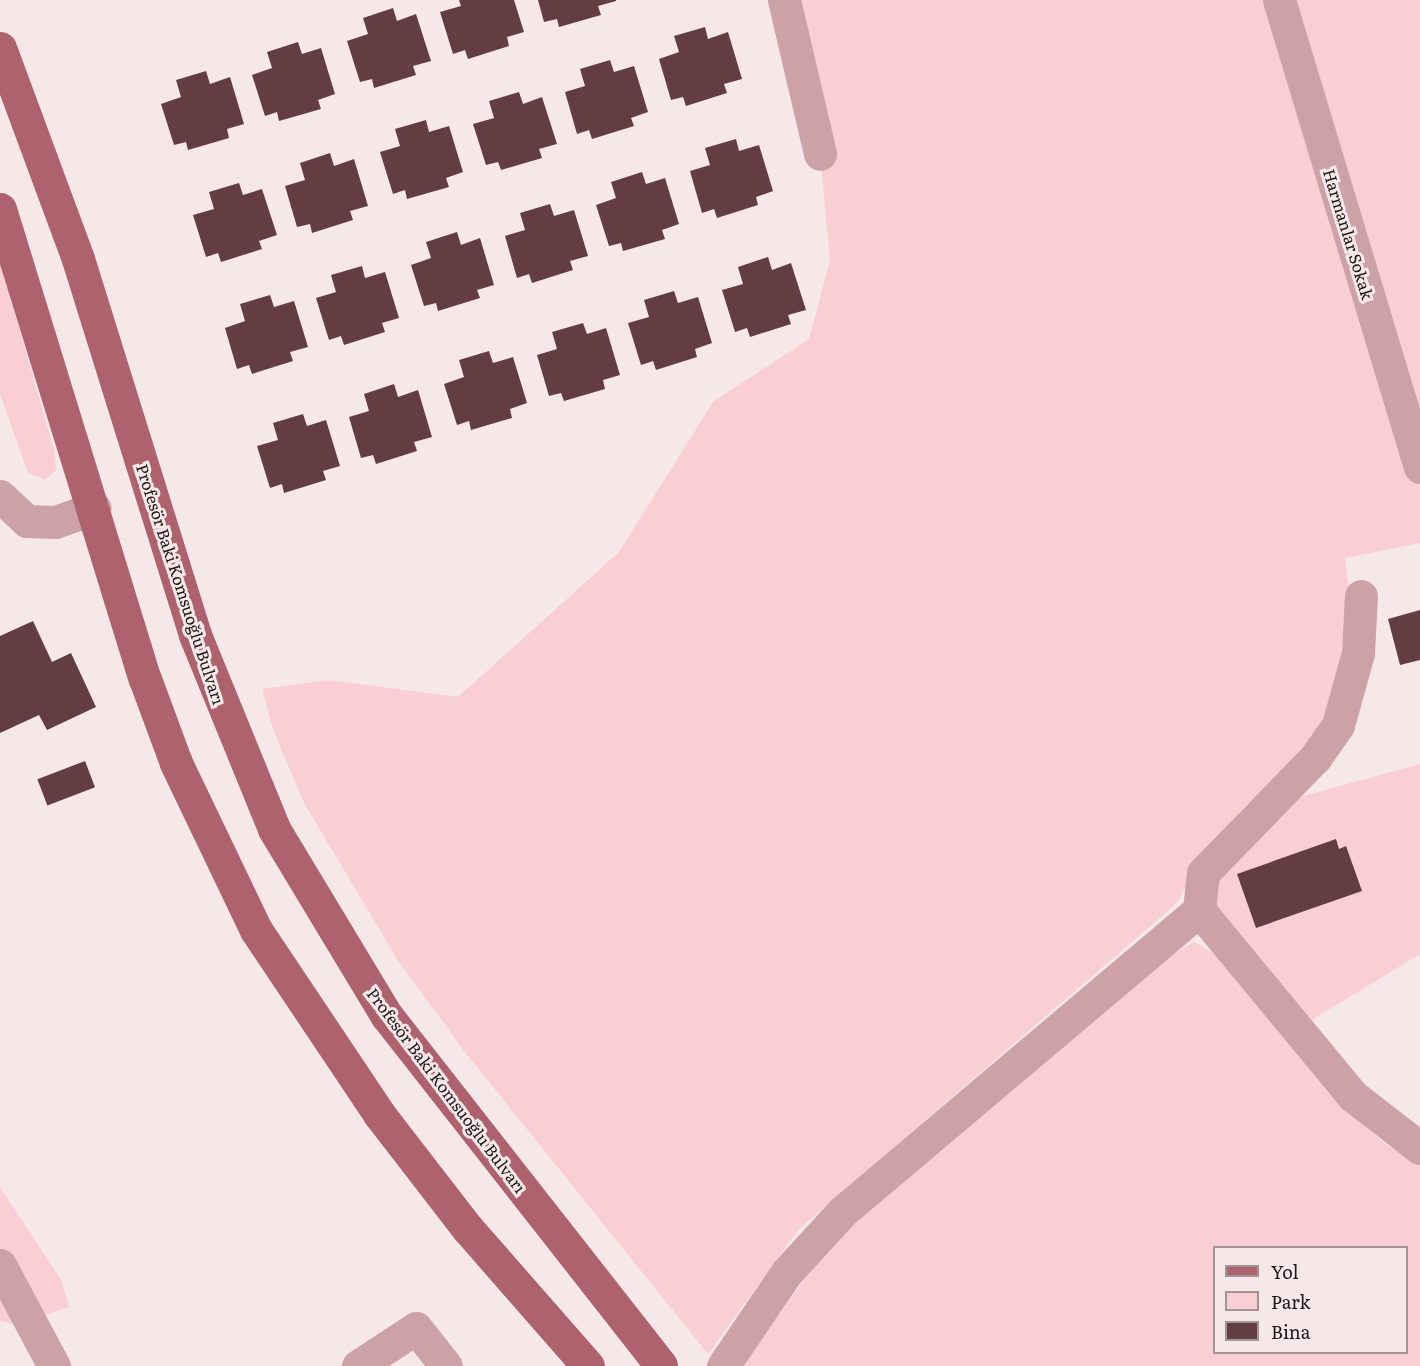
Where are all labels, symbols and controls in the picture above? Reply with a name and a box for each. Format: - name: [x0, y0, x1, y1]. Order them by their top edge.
- street label: Harmanlar Sokak: [1320, 166, 1378, 302]
- street label: Profesör Baki Komsuoğlu Bulvarı: [133, 461, 229, 707]
- street label: Profesör Baki Komsuoğlu Bulvarı: [364, 984, 530, 1196]
- legend: [1213, 1246, 1408, 1354]
- text: Yol: [1271, 1258, 1299, 1285]
- text: Park: [1271, 1288, 1310, 1315]
- text: Bina: [1271, 1318, 1311, 1345]

